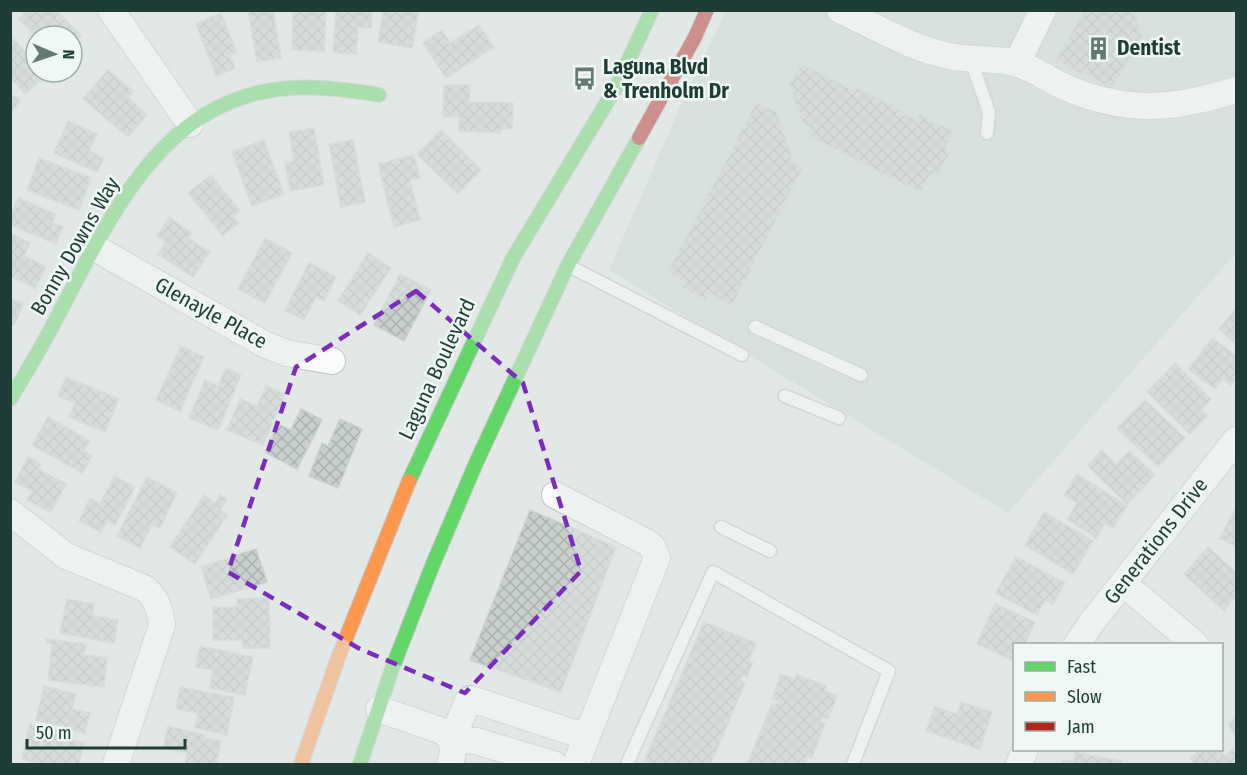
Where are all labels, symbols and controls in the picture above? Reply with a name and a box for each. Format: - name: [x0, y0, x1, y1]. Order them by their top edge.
- north arrow: [24, 24, 84, 84]
- building icon: Dentist: [1086, 35, 1112, 61]
- place label: Dentist: [1117, 35, 1181, 61]
- text: N: [59, 49, 78, 60]
- place label: Laguna Blvd & Trenholm Dr: [603, 54, 729, 104]
- bus stop icon: Laguna Blvd & Trenholm Dr: [572, 66, 598, 92]
- street label: Bonny Downs Way: [25, 172, 125, 320]
- street label: Glenayle Place: [150, 271, 272, 355]
- street label: Laguna Boulevard: [393, 294, 481, 444]
- street label: Generations Drive: [1099, 473, 1213, 609]
- legend: [1013, 643, 1223, 751]
- text: Fast: [1067, 656, 1096, 678]
- text: Slow: [1067, 686, 1102, 708]
- scale bar: [27, 712, 184, 750]
- text: Jam: [1067, 716, 1095, 738]
- text: 50 m: [36, 722, 72, 744]

